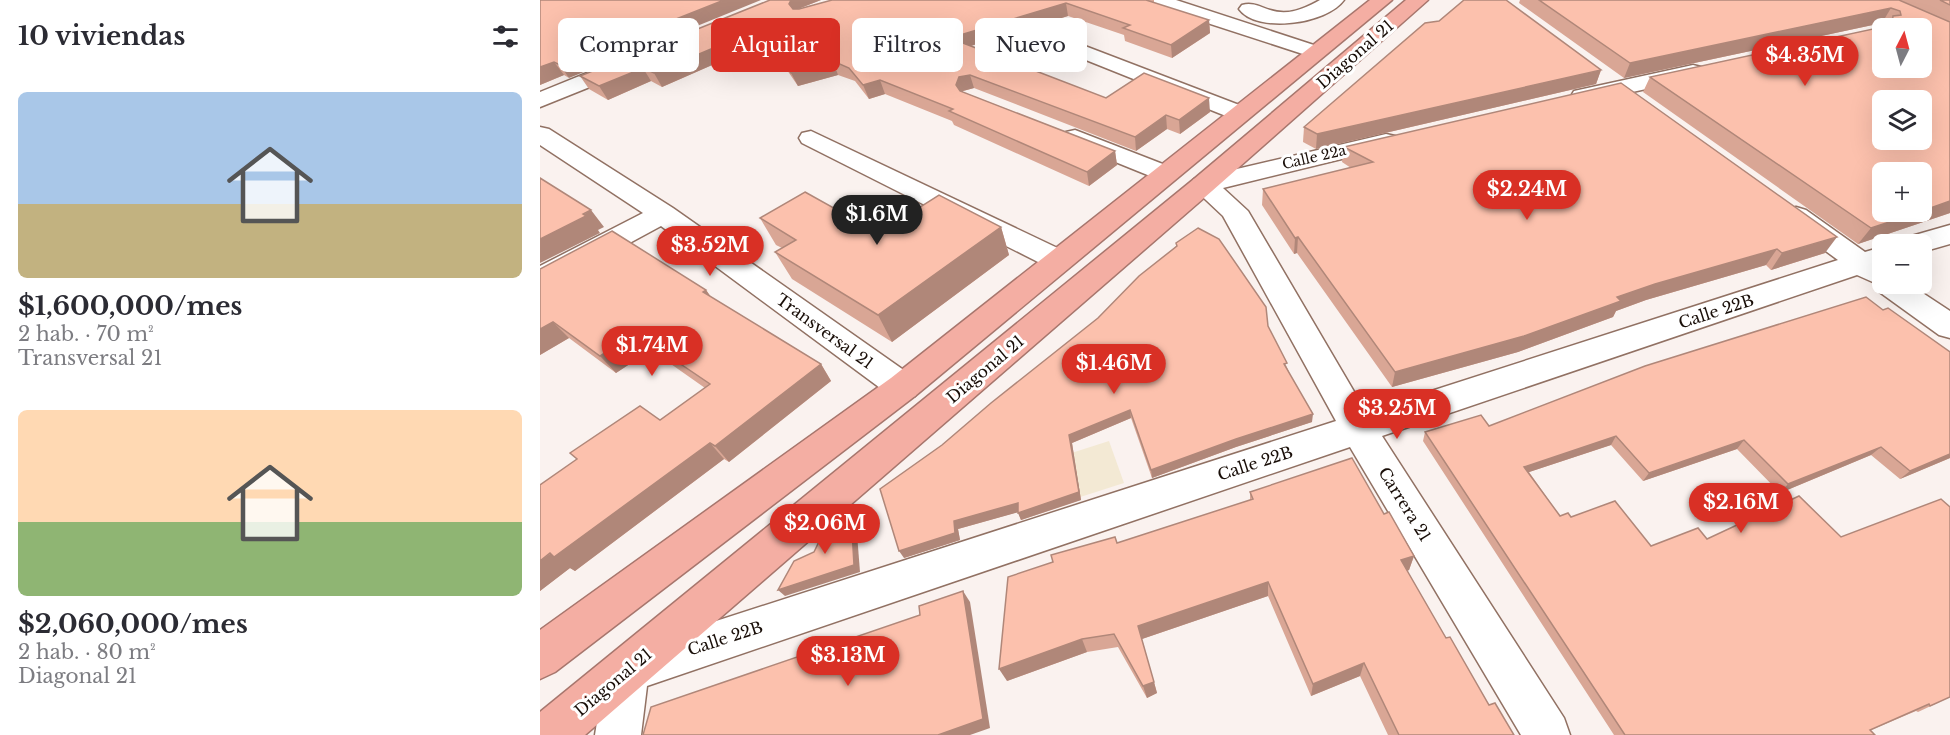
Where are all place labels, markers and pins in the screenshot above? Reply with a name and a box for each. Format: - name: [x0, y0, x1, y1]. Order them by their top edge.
- pin: $4.35M: [1756, 36, 1854, 87]
- pin: $2.24M: [1478, 170, 1576, 221]
- pin: $1.6M: [835, 195, 919, 246]
- pin: $3.52M: [661, 226, 759, 277]
- pin: $1.74M: [603, 326, 701, 377]
- pin: $1.46M: [1065, 344, 1163, 395]
- pin: $3.25M: [1348, 389, 1446, 440]
- pin: $2.16M: [1692, 483, 1790, 534]
- pin: $2.06M: [776, 504, 874, 555]
- pin: $3.13M: [799, 636, 897, 687]

